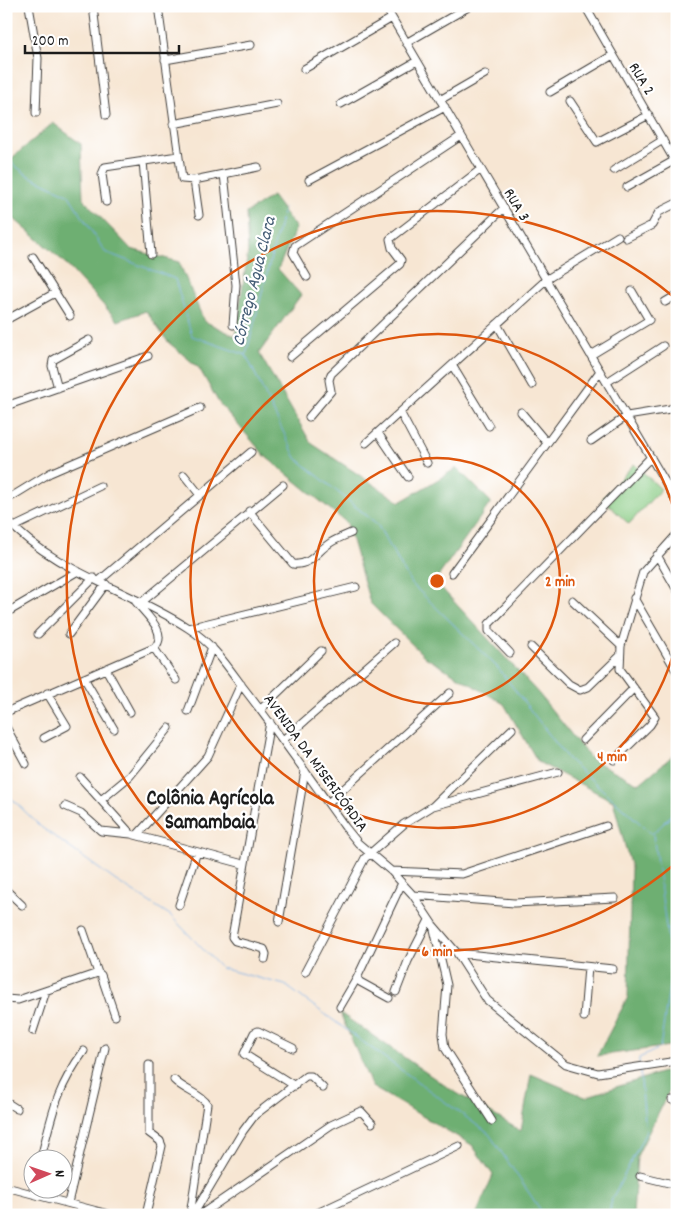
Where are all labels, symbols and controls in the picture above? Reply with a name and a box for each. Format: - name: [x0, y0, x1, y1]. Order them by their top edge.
- scale bar: [25, 22, 179, 54]
- text: 200 m: [32, 31, 69, 53]
- street label: RUA 2: [622, 58, 660, 100]
- street label: RUA 3: [497, 184, 535, 226]
- water label: Córrego Água Clara: [227, 213, 284, 349]
- centre of rings: [428, 572, 446, 590]
- text: 2 min: [545, 572, 575, 594]
- street label: AVENIDA DA MISERICÓRDIA: [257, 690, 373, 837]
- text: 4 min: [597, 747, 627, 769]
- district label: Colônia Agrícola Samambaia: [146, 785, 275, 839]
- text: 6 min: [422, 942, 452, 964]
- north arrow: [22, 1148, 72, 1198]
- text: N: [49, 1170, 69, 1178]

